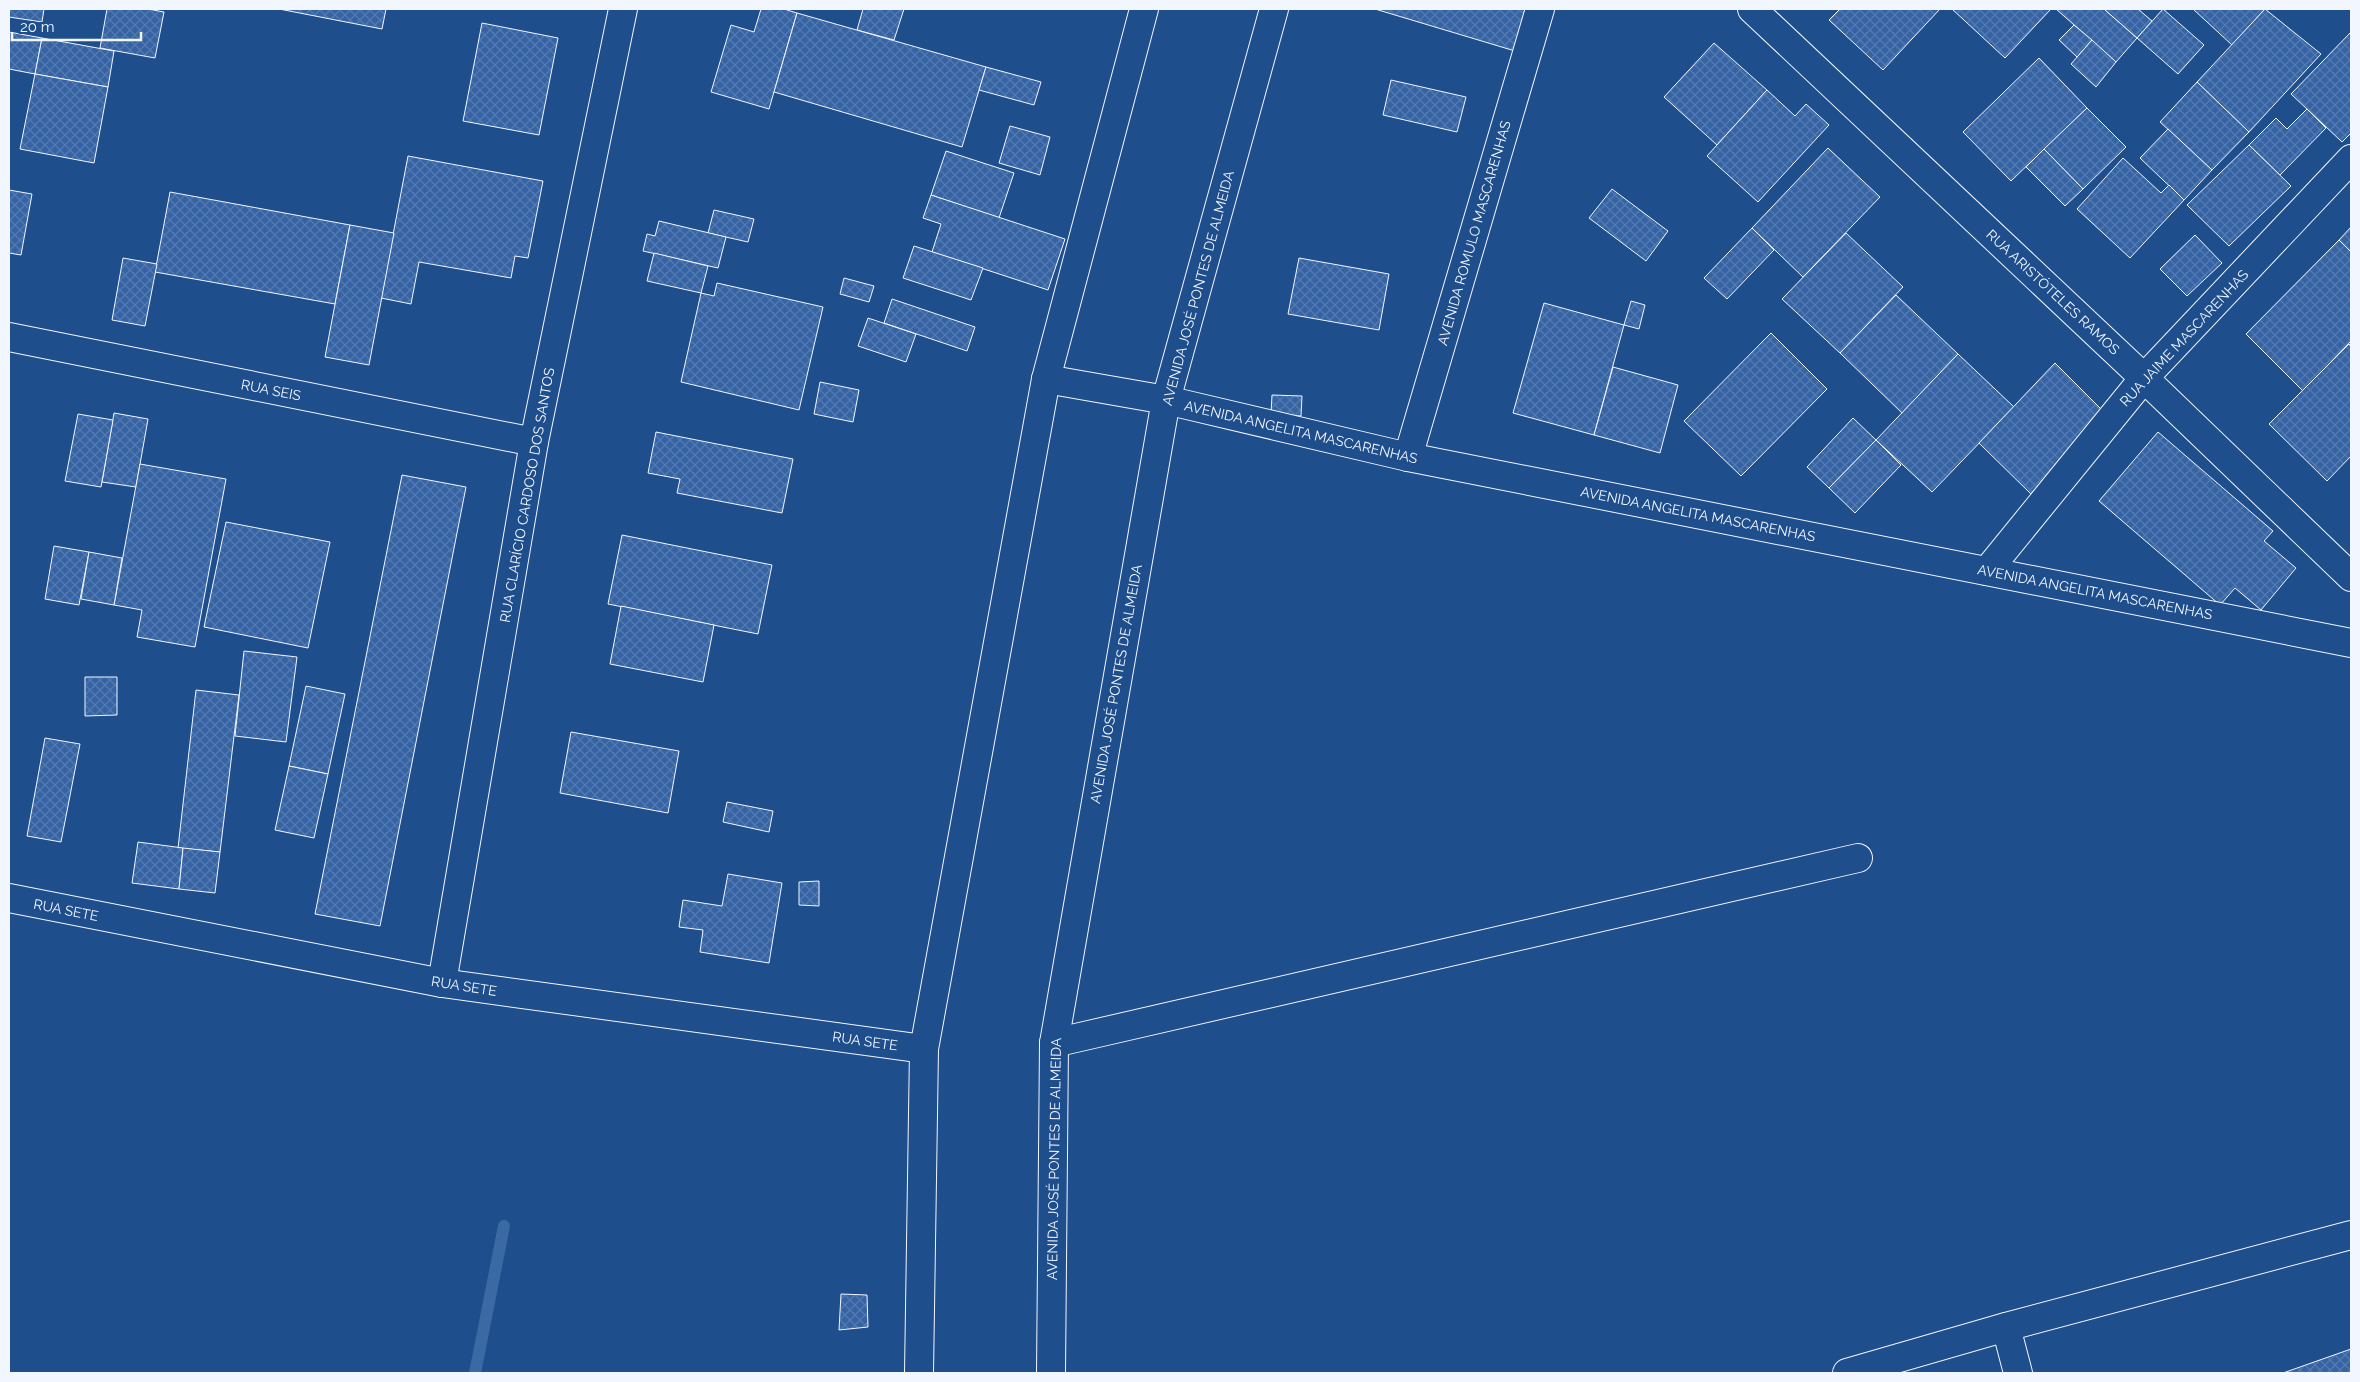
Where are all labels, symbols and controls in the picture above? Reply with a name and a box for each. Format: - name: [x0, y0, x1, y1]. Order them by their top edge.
- scale bar: [12, 10, 141, 42]
- text: 20 m: [20, 18, 55, 36]
- street label: AVENIDA ROMULO MASCARENHAS: [1434, 118, 1514, 347]
- street label: AVENIDA JOSÉ PONTES DE ALMEIDA: [1158, 168, 1237, 407]
- street label: RUA ARISTÓTELES RAMOS: [1983, 225, 2124, 358]
- street label: RUA JAIME MASCARENHAS: [2116, 266, 2252, 410]
- street label: RUA CLARÍCIO CARDOSO DOS SANTOS: [496, 366, 557, 624]
- street label: RUA SEIS: [240, 376, 303, 404]
- street label: AVENIDA ANGELITA MASCARENHAS: [1183, 397, 1420, 467]
- street label: AVENIDA ANGELITA MASCARENHAS: [1579, 483, 1817, 545]
- street label: AVENIDA ANGELITA MASCARENHAS: [1976, 561, 2214, 623]
- street label: AVENIDA JOSÉ PONTES DE ALMEIDA: [1086, 563, 1145, 805]
- street label: RUA SETE: [32, 896, 100, 924]
- street label: RUA SETE: [430, 973, 498, 999]
- street label: RUA SETE: [831, 1028, 899, 1054]
- street label: AVENIDA JOSÉ PONTES DE ALMEIDA: [1043, 1037, 1064, 1280]

